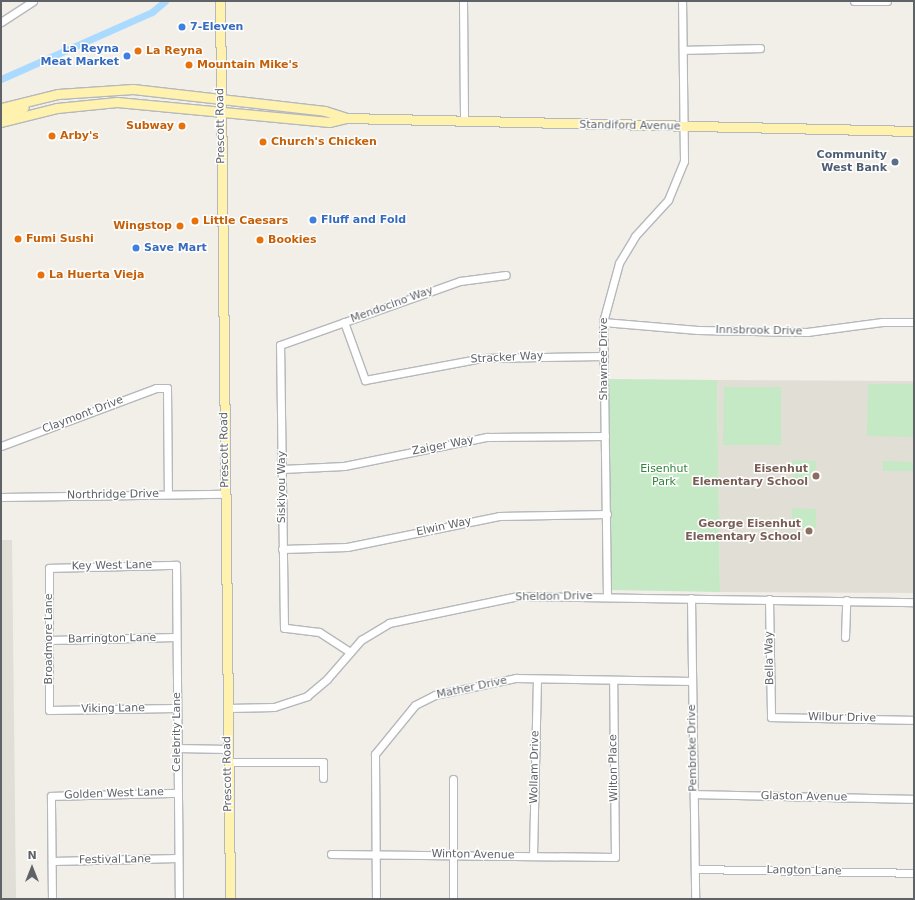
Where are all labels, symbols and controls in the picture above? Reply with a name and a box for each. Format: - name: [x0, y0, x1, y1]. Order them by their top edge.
- place label: 7-Eleven: [190, 20, 243, 34]
- marker: 7-Eleven: [177, 22, 187, 32]
- place label: La Reyna Meat Market: [41, 43, 119, 69]
- place label: La Reyna: [146, 44, 203, 58]
- marker: La Reyna: [133, 46, 143, 56]
- marker: La Reyna Meat Market: [122, 51, 132, 61]
- place label: Mountain Mike's: [197, 58, 298, 72]
- marker: Mountain Mike's: [184, 60, 194, 70]
- street label: Prescott Road: [214, 88, 228, 164]
- place label: Subway: [126, 119, 174, 133]
- street label: Standiford Avenue: [579, 119, 681, 133]
- marker: Subway: [177, 121, 187, 131]
- place label: Arby's: [60, 129, 99, 143]
- marker: Arby's: [47, 131, 57, 141]
- place label: Church's Chicken: [271, 135, 377, 149]
- marker: Church's Chicken: [258, 137, 268, 147]
- place label: Community West Bank: [817, 149, 887, 175]
- marker: Community West Bank: [890, 157, 900, 167]
- place label: Fluff and Fold: [321, 213, 406, 227]
- place label: Little Caesars: [203, 214, 288, 228]
- marker: Fluff and Fold: [308, 215, 318, 225]
- marker: Little Caesars: [190, 216, 200, 226]
- place label: Wingstop: [113, 219, 172, 233]
- marker: Wingstop: [175, 221, 185, 231]
- place label: Fumi Sushi: [26, 232, 94, 246]
- place label: Bookies: [268, 233, 317, 247]
- marker: Fumi Sushi: [13, 234, 23, 244]
- marker: Bookies: [255, 235, 265, 245]
- place label: Save Mart: [144, 241, 207, 255]
- marker: Save Mart: [131, 243, 141, 253]
- place label: La Huerta Vieja: [49, 268, 144, 282]
- marker: La Huerta Vieja: [36, 270, 46, 280]
- street label: Mendocino Way: [349, 284, 435, 326]
- street label: Shawnee Drive: [597, 317, 611, 401]
- street label: Innsbrook Drive: [715, 324, 803, 338]
- street label: Stracker Way: [470, 350, 544, 366]
- street label: Claymont Drive: [41, 394, 125, 436]
- street label: Prescott Road: [218, 412, 232, 488]
- street label: Zaiger Way: [411, 434, 475, 458]
- street label: Siskiyou Way: [275, 451, 289, 523]
- park label: Eisenhut Park: [640, 463, 688, 489]
- place label: Eisenhut Elementary School: [692, 463, 808, 489]
- marker: Eisenhut Elementary School: [811, 471, 821, 481]
- street label: Northridge Drive: [67, 488, 159, 502]
- street label: Elwin Way: [415, 515, 473, 539]
- place label: George Eisenhut Elementary School: [685, 518, 801, 544]
- marker: George Eisenhut Elementary School: [804, 526, 814, 536]
- street label: Key West Lane: [72, 559, 152, 573]
- street label: Sheldon Drive: [515, 590, 593, 604]
- street label: Broadmore Lane: [42, 594, 56, 684]
- street label: Bella Way: [763, 631, 777, 685]
- street label: Barrington Lane: [68, 632, 156, 646]
- street label: Mather Drive: [436, 674, 508, 702]
- street label: Celebrity Lane: [170, 692, 184, 772]
- street label: Viking Lane: [81, 702, 145, 716]
- street label: Pembroke Drive: [686, 704, 700, 792]
- street label: Wilbur Drive: [808, 711, 876, 725]
- street label: Wollam Drive: [528, 730, 542, 804]
- street label: Wilton Place: [607, 734, 621, 802]
- street label: Prescott Road: [221, 736, 235, 812]
- street label: Golden West Lane: [64, 786, 164, 802]
- street label: Glaston Avenue: [761, 790, 847, 804]
- north arrow: [12, 848, 52, 888]
- street label: Winton Avenue: [431, 848, 515, 862]
- text: N: [27, 849, 37, 862]
- street label: Festival Lane: [79, 853, 151, 867]
- street label: Langton Lane: [766, 864, 842, 878]

